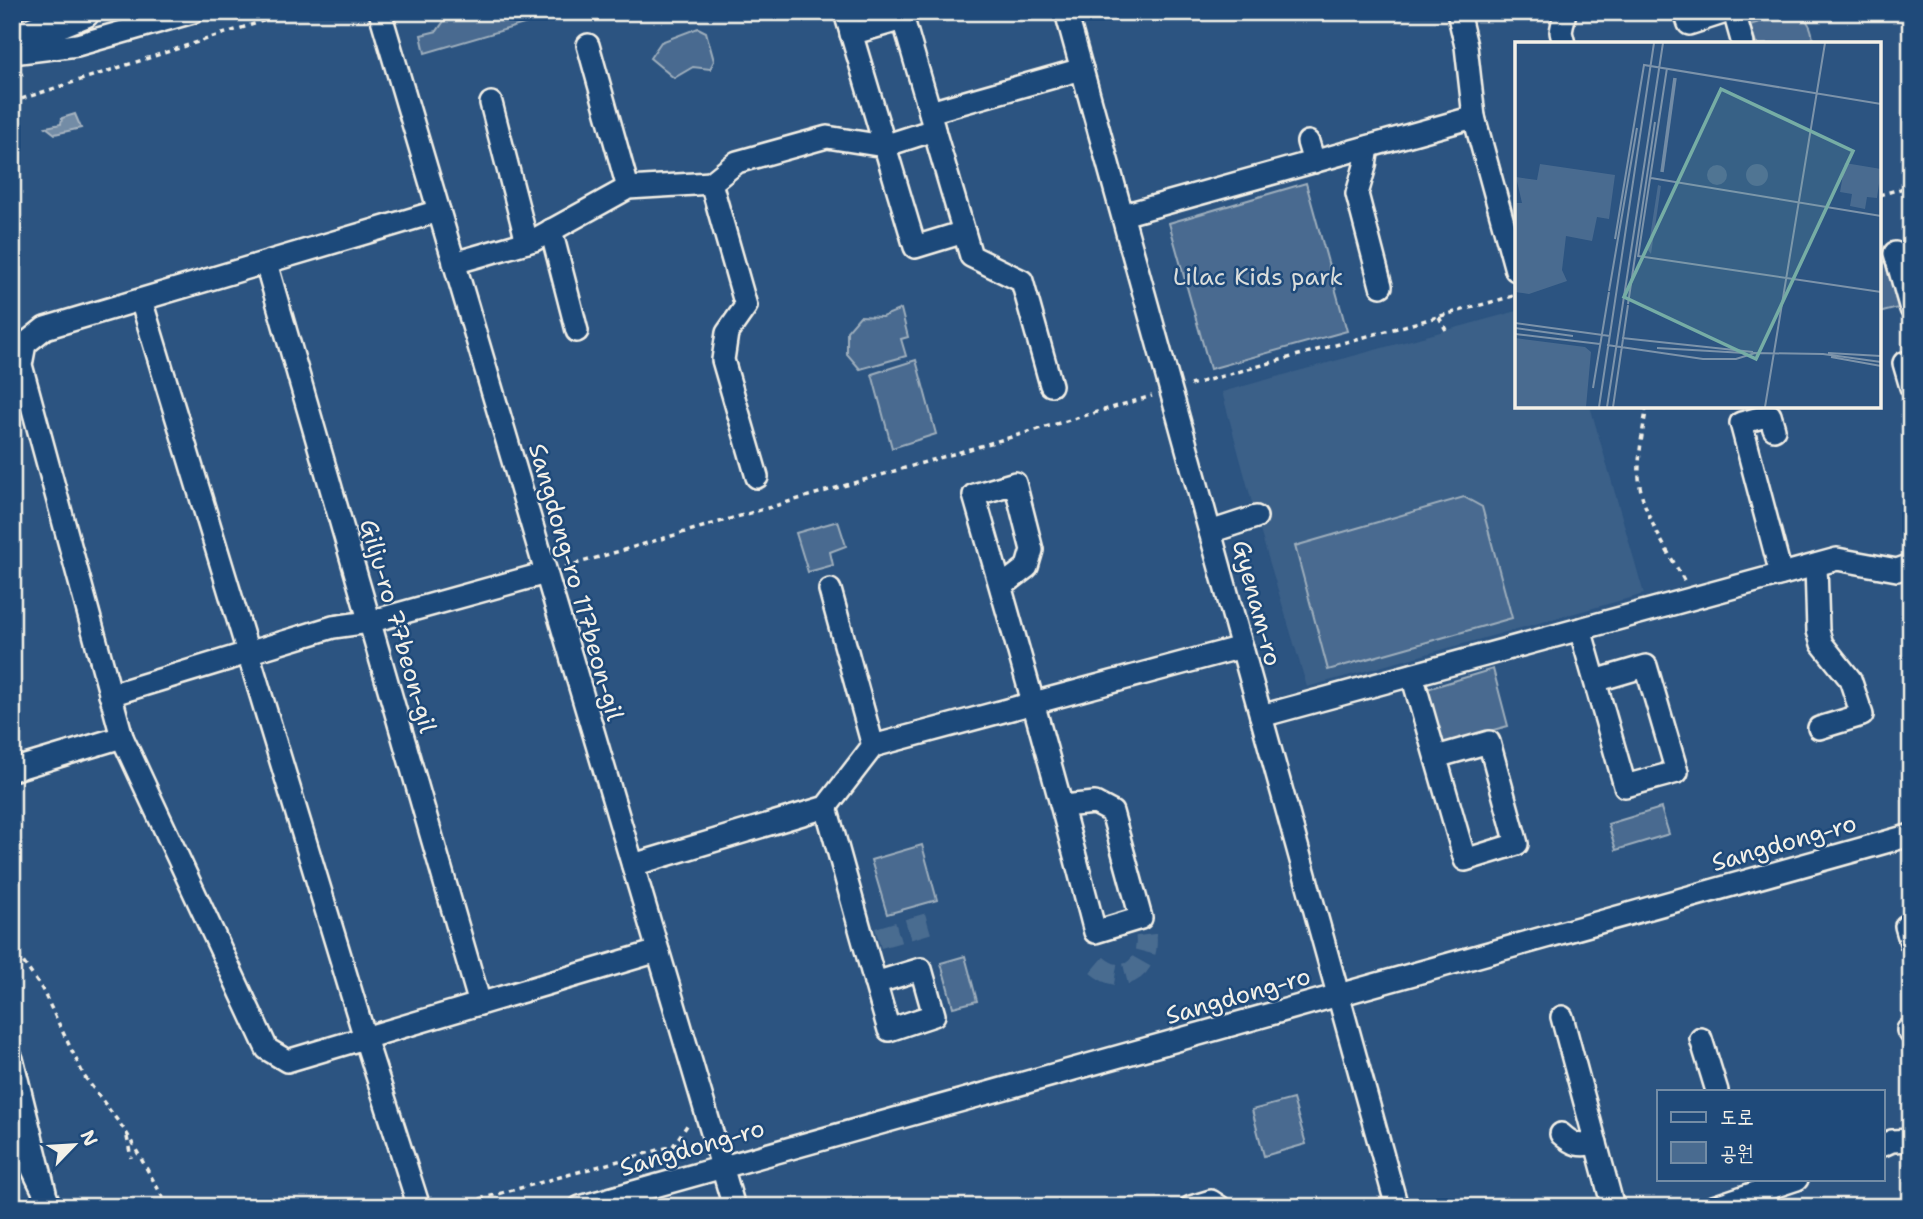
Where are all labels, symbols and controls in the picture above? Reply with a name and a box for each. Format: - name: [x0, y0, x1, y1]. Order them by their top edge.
- inset map: [1515, 42, 1881, 408]
- park label: Lilac Kids park: [1173, 261, 1343, 293]
- street label: Sangdong-ro 117beon-gil: [521, 440, 631, 725]
- street label: Gilju-ro 77beon-gil: [352, 515, 444, 737]
- street label: Gyenam-ro: [1225, 536, 1289, 670]
- street label: Sangdong-ro: [1708, 807, 1860, 879]
- street label: Sangdong-ro: [1162, 960, 1314, 1032]
- legend: [1657, 1090, 1884, 1180]
- text: 도로: [1720, 1103, 1754, 1131]
- north arrow: [38, 1110, 108, 1180]
- street label: Sangdong-ro: [616, 1112, 768, 1184]
- text: N: [74, 1126, 103, 1150]
- text: 공원: [1720, 1139, 1754, 1167]

